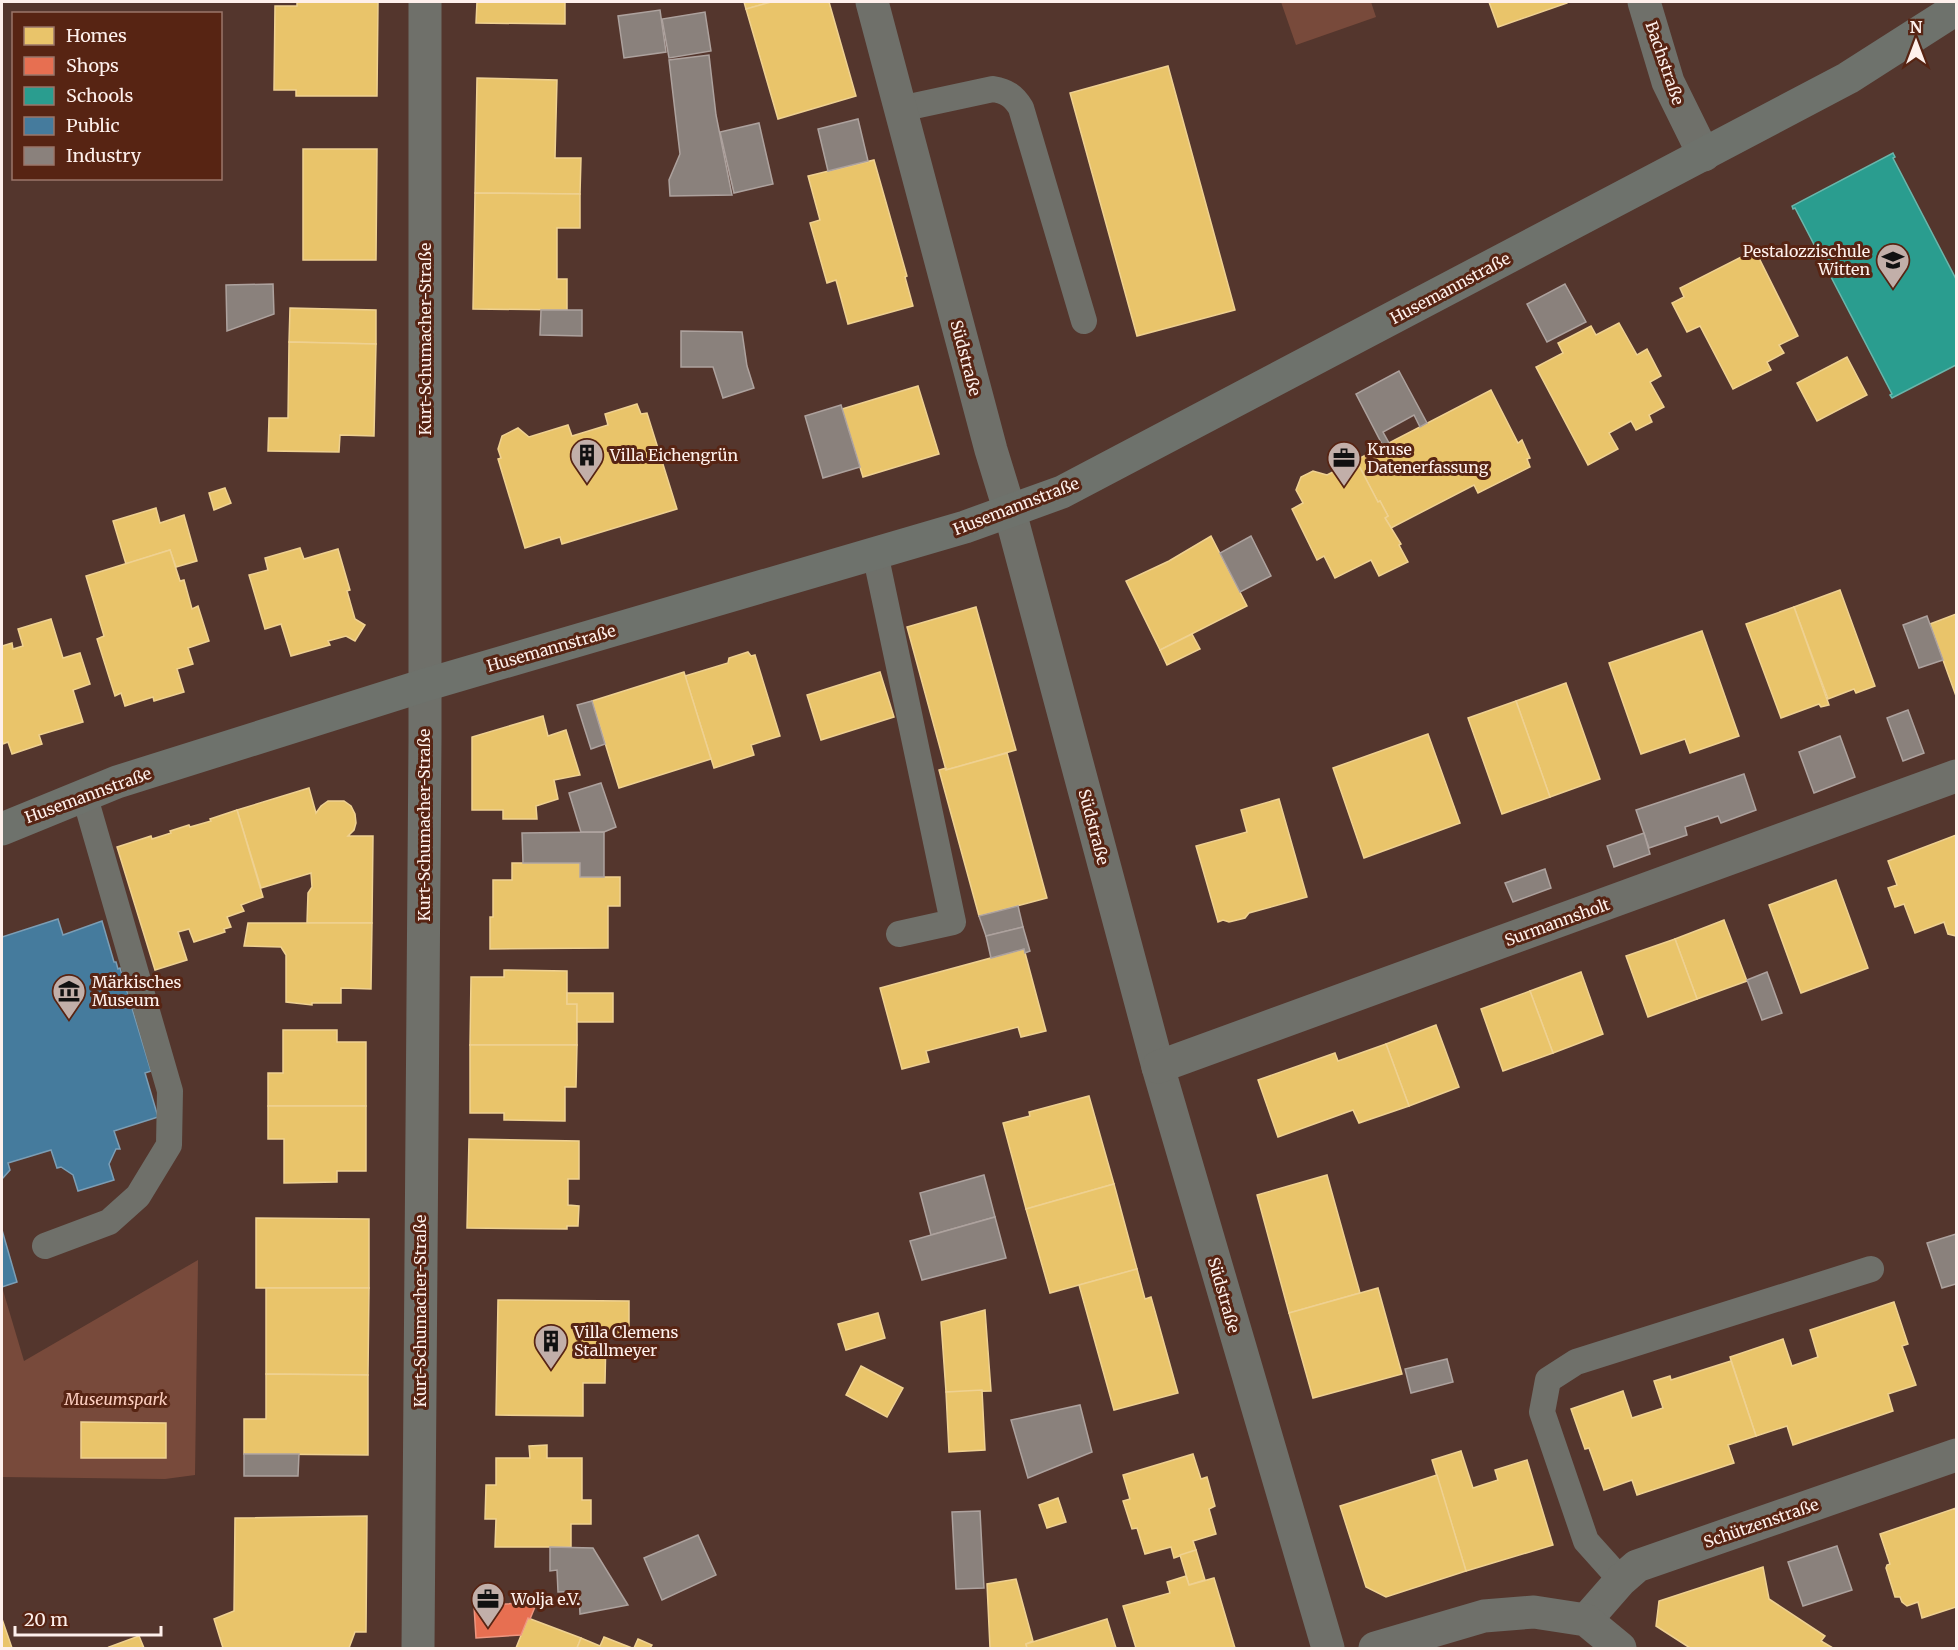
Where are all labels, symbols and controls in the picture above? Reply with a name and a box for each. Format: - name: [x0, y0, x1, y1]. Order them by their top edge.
- legend: [12, 12, 222, 180]
- north arrow: [1886, 12, 1946, 72]
- text: N: [1910, 17, 1923, 37]
- street label: Bachstraße: [1641, 19, 1689, 107]
- text: Homes: [66, 24, 127, 47]
- text: Shops: [66, 54, 119, 77]
- text: Schools: [66, 84, 134, 107]
- text: Public: [66, 114, 120, 137]
- text: Industry: [66, 144, 142, 167]
- place label: Pestalozzischule Witten: [1743, 241, 1870, 279]
- school or university icon: Pestalozzischule Witten: [1875, 242, 1911, 289]
- street label: Kurt-Schumacher-Straße: [415, 243, 435, 435]
- street label: Husemannstraße: [1387, 248, 1513, 328]
- street label: Südstraße: [946, 318, 986, 398]
- building icon: Villa Eichengrün: [569, 437, 605, 484]
- place label: Kruse Datenerfassung: [1367, 439, 1489, 477]
- office icon: Kruse Datenerfassung: [1326, 440, 1362, 487]
- place label: Villa Eichengrün: [609, 445, 738, 465]
- street label: Husemannstraße: [950, 473, 1082, 539]
- street label: Husemannstraße: [484, 620, 618, 676]
- street label: Kurt-Schumacher-Straße: [414, 729, 434, 921]
- street label: Husemannstraße: [22, 763, 154, 827]
- street label: Südstraße: [1074, 787, 1114, 867]
- street label: Surmannsholt: [1502, 893, 1613, 950]
- place label: Märkisches Museum: [92, 972, 181, 1010]
- museum icon: Märkisches Museum: [51, 973, 87, 1020]
- street label: Kurt-Schumacher-Straße: [410, 1215, 430, 1407]
- street label: Südstraße: [1204, 1255, 1244, 1335]
- place label: Villa Clemens Stallmeyer: [573, 1322, 679, 1360]
- building icon: Villa Clemens Stallmeyer: [533, 1323, 569, 1370]
- park label: Museumspark: [64, 1389, 168, 1409]
- street label: Schützenstraße: [1701, 1494, 1821, 1552]
- office icon: Wolja e.V.: [470, 1581, 506, 1628]
- place label: Wolja e.V.: [510, 1589, 580, 1609]
- scale bar: [15, 1599, 160, 1637]
- text: 20 m: [24, 1608, 68, 1631]

